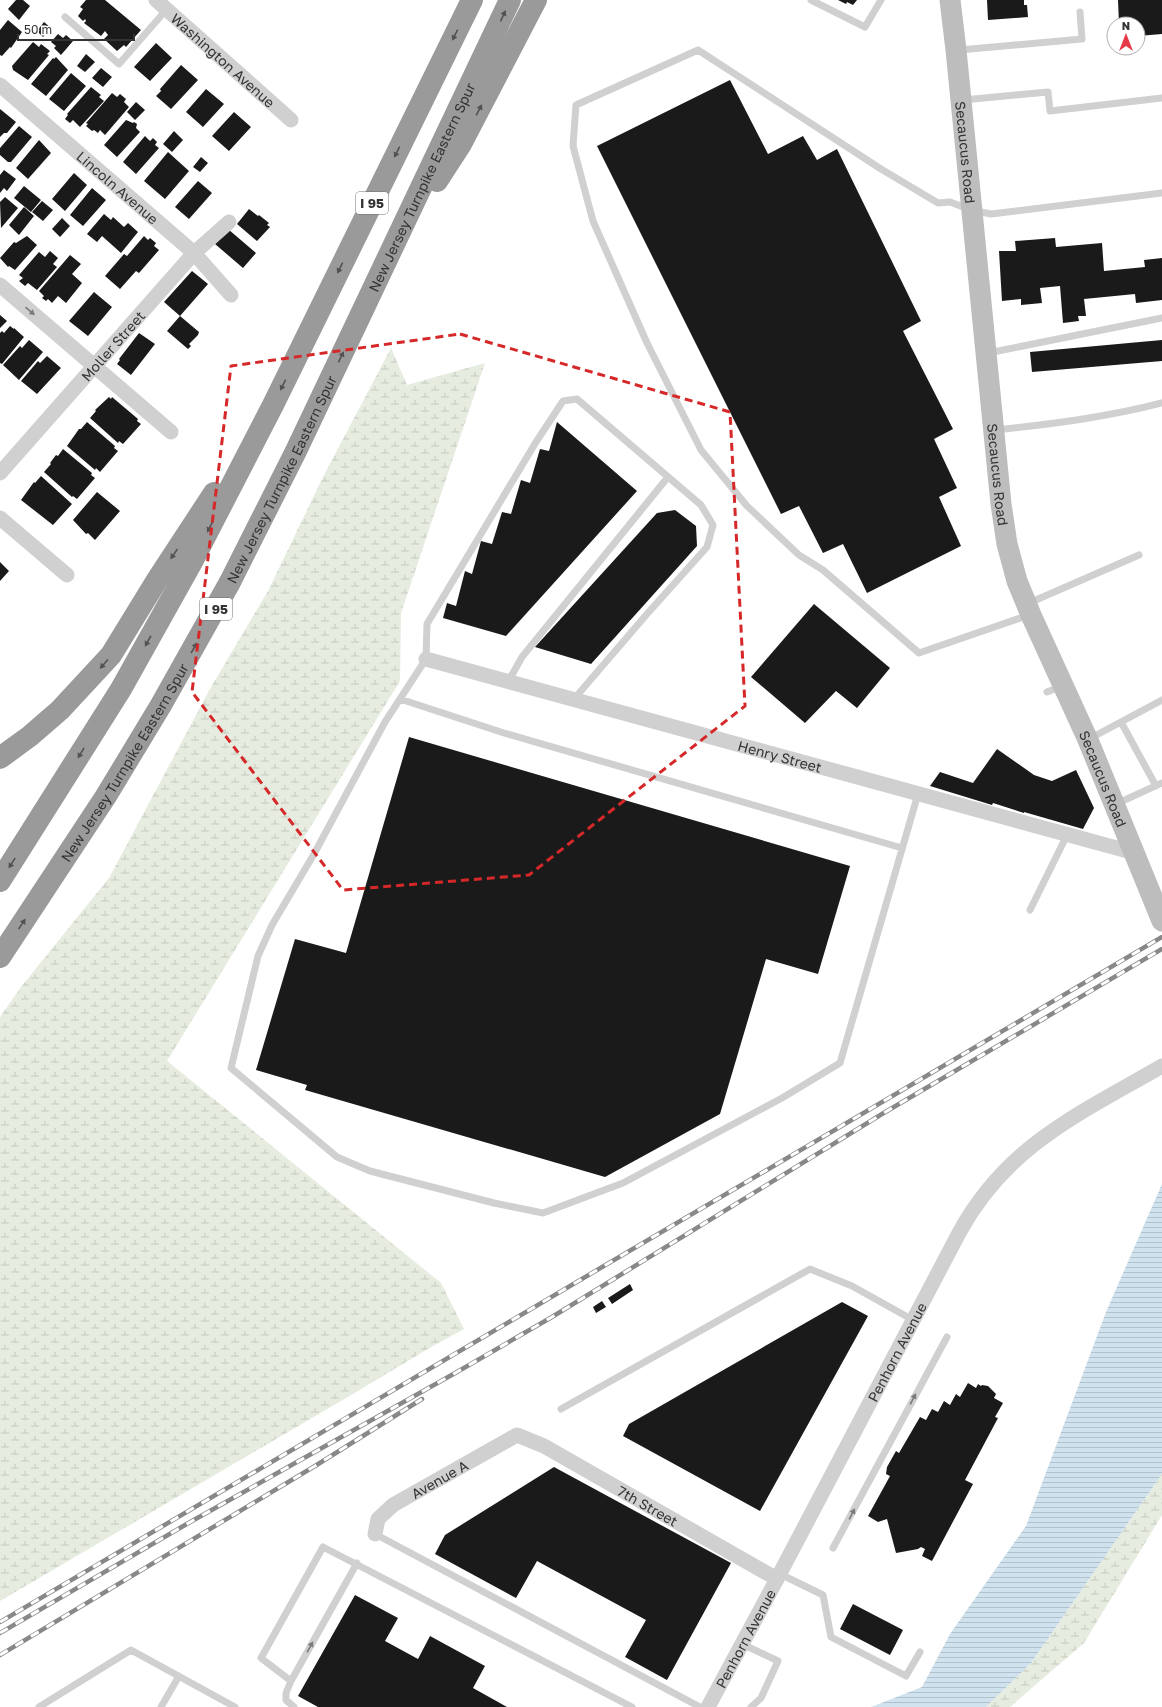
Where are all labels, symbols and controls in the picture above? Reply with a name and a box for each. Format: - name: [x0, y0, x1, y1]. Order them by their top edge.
- street label: Washington Avenue: [168, 9, 279, 110]
- one-way arrow: [500, 10, 506, 22]
- scale bar: [18, 16, 134, 42]
- north arrow: [1106, 16, 1146, 56]
- text: N: [1122, 19, 1130, 32]
- text: 50 m: [24, 22, 52, 37]
- one-way arrow: [452, 29, 458, 41]
- street label: New Jersey Turnpike Eastern Spur: [364, 79, 478, 294]
- street label: Secaucus Road: [953, 100, 980, 204]
- one-way arrow: [476, 104, 483, 116]
- one-way arrow: [394, 146, 400, 157]
- street label: Lincoln Avenue: [74, 147, 162, 227]
- road number: I 95: [356, 192, 388, 214]
- one-way arrow: [337, 263, 343, 274]
- one-way arrow: [24, 306, 35, 315]
- street label: Moller Street: [77, 307, 148, 384]
- one-way arrow: [338, 351, 344, 362]
- street label: New Jersey Turnpike Eastern Spur: [222, 372, 340, 586]
- one-way arrow: [280, 379, 286, 391]
- street label: Secaucus Road: [985, 423, 1013, 527]
- one-way arrow: [207, 521, 214, 533]
- one-way arrow: [170, 548, 177, 560]
- road number: I 95: [200, 598, 232, 620]
- one-way arrow: [145, 635, 151, 647]
- one-way arrow: [191, 642, 197, 654]
- one-way arrow: [99, 658, 108, 669]
- street label: New Jersey Turnpike Eastern Spur: [57, 660, 192, 865]
- street label: Secaucus Road: [1076, 728, 1131, 829]
- street label: Henry Street: [736, 736, 824, 775]
- one-way arrow: [78, 747, 85, 759]
- one-way arrow: [8, 857, 15, 869]
- one-way arrow: [18, 919, 26, 930]
- street label: Penhorn Avenue: [863, 1299, 930, 1404]
- one-way arrow: [910, 1393, 916, 1405]
- street label: Avenue A: [408, 1456, 471, 1502]
- street label: 7th Street: [615, 1481, 681, 1529]
- one-way arrow: [848, 1508, 855, 1520]
- street label: Penhorn Avenue: [711, 1586, 779, 1691]
- one-way arrow: [306, 1641, 313, 1653]

